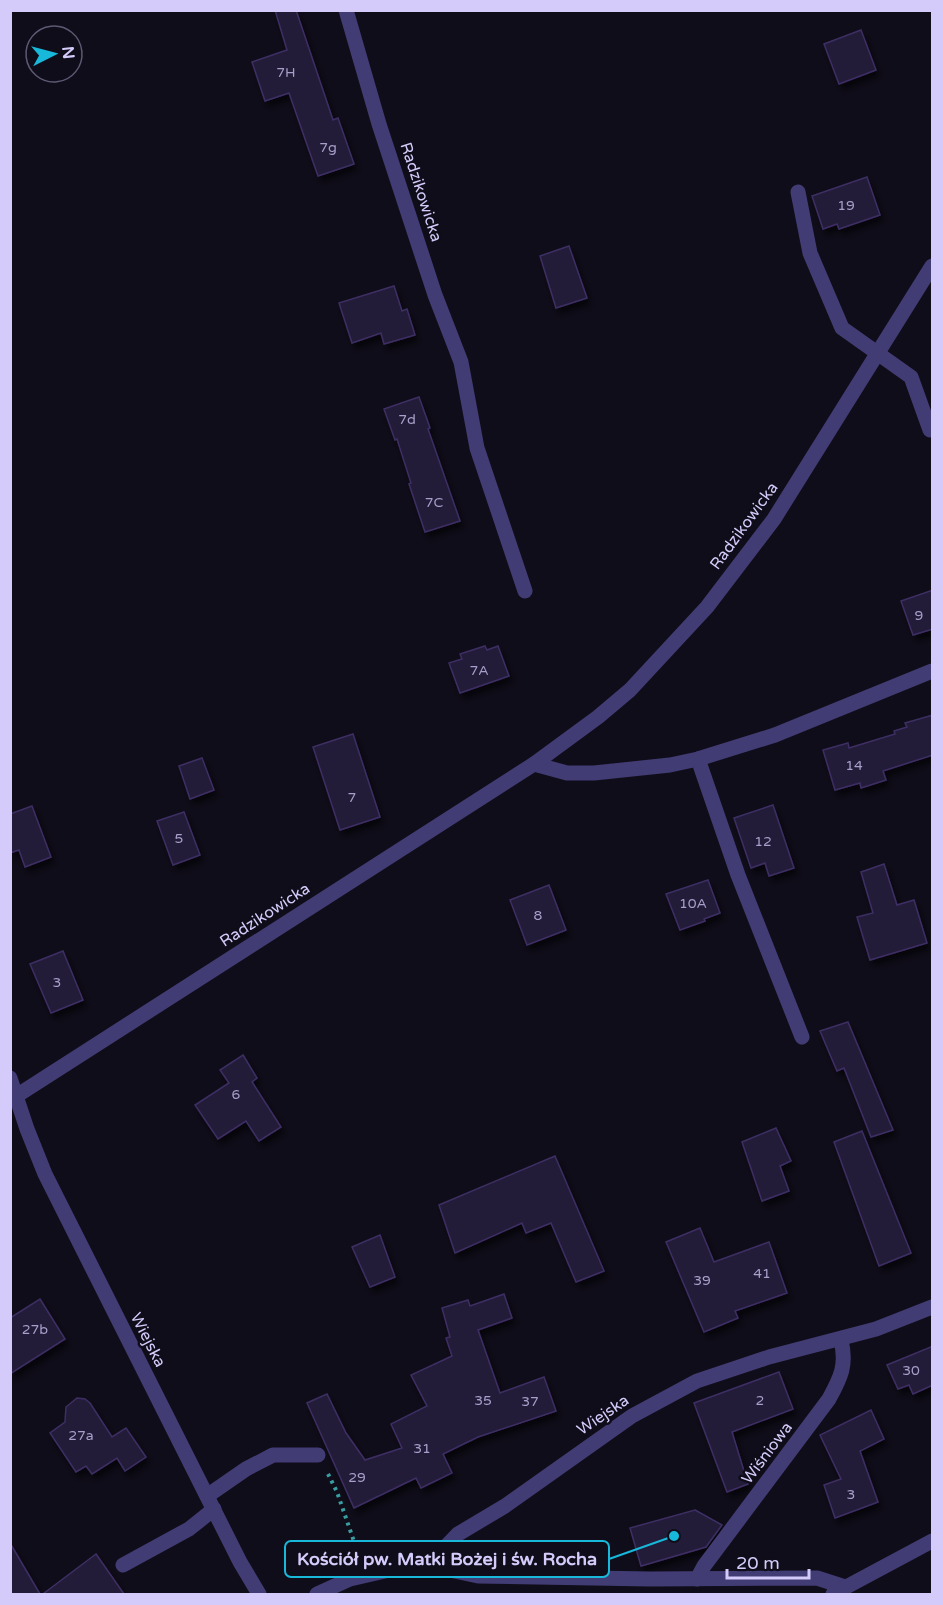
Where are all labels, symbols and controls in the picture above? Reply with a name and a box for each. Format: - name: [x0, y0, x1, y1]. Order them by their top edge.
- north arrow: [24, 24, 84, 84]
- text: N: [57, 45, 79, 60]
- house number: 7H: [276, 64, 296, 81]
- house number: 7g: [319, 139, 337, 156]
- street label: Radzikowicka: [396, 140, 446, 244]
- house number: 19: [837, 197, 855, 214]
- house number: 7d: [398, 411, 416, 428]
- street label: Radzikowicka: [706, 478, 782, 574]
- house number: 7C: [425, 494, 444, 511]
- house number: 9: [915, 607, 923, 624]
- house number: 7A: [469, 662, 489, 679]
- house number: 14: [845, 757, 863, 774]
- house number: 7: [348, 789, 356, 806]
- house number: 5: [175, 830, 183, 847]
- house number: 12: [754, 833, 772, 850]
- street label: Radzikowicka: [216, 878, 314, 952]
- house number: 10A: [679, 895, 707, 912]
- house number: 8: [534, 907, 543, 924]
- house number: 3: [53, 974, 61, 991]
- house number: 6: [232, 1086, 241, 1103]
- house number: 41: [753, 1265, 771, 1282]
- house number: 39: [693, 1272, 711, 1289]
- street label: Wiejska: [126, 1309, 170, 1371]
- house number: 27b: [22, 1321, 48, 1338]
- house number: 30: [902, 1362, 920, 1379]
- street label: Wiejska: [573, 1390, 633, 1440]
- house number: 35: [474, 1392, 492, 1409]
- house number: 2: [756, 1392, 764, 1409]
- house number: 37: [521, 1393, 539, 1410]
- street label: Wiśniowa: [737, 1418, 797, 1488]
- house number: 27a: [68, 1427, 94, 1444]
- house number: 31: [413, 1440, 431, 1457]
- house number: 29: [348, 1469, 366, 1486]
- house number: 3: [847, 1486, 855, 1503]
- callout: Kościół pw. Matki Bożej i św. Rocha: [285, 1541, 609, 1577]
- scale bar: [727, 1542, 810, 1580]
- text: Kościół pw. Matki Bożej i św. Rocha: [297, 1548, 597, 1570]
- text: 20 m: [736, 1552, 780, 1574]

